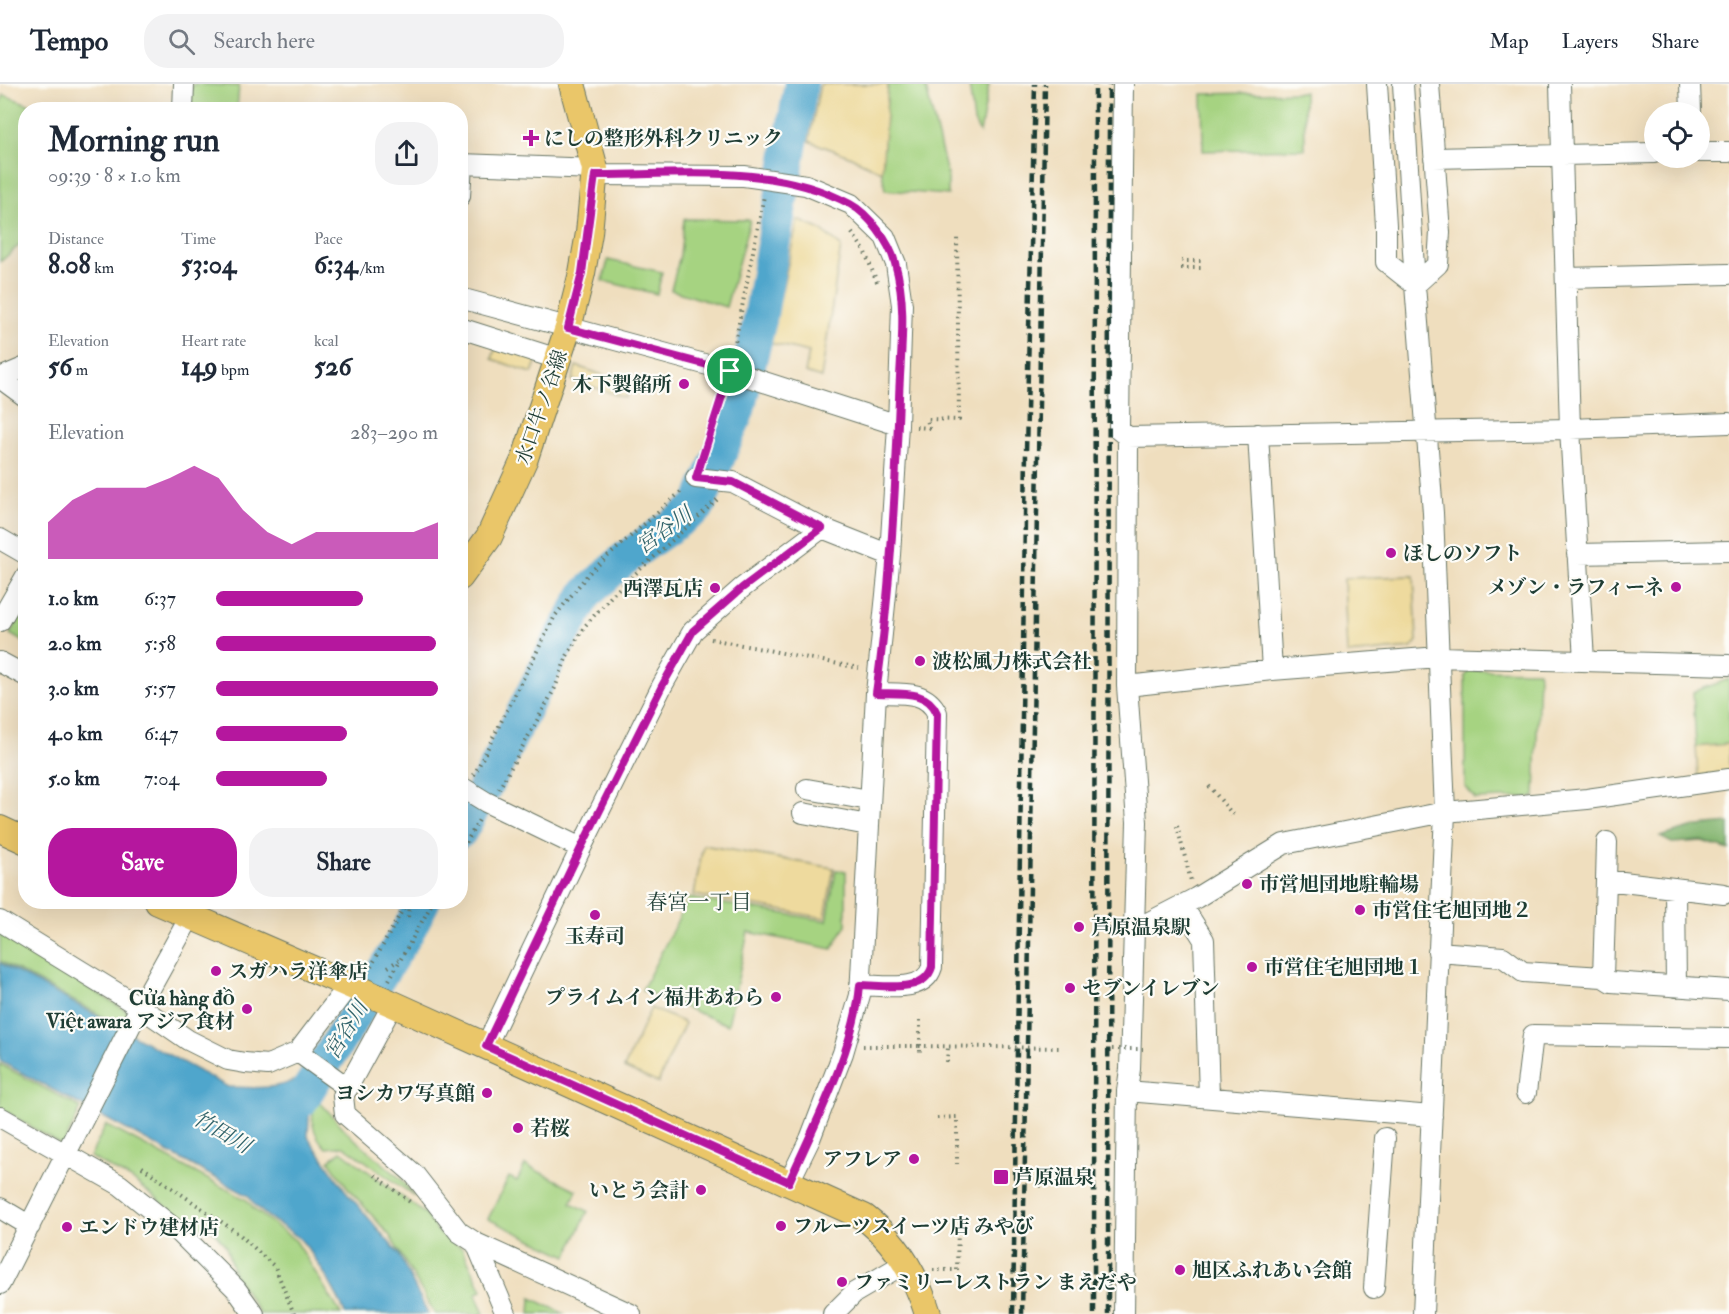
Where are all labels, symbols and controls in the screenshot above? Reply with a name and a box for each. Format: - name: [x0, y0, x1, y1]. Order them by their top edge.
- search box: [144, 14, 564, 68]
- text: Tempo: [30, 24, 108, 59]
- icon: search: [165, 25, 198, 58]
- text: Search here: [213, 27, 315, 55]
- text: Map: [1489, 28, 1529, 55]
- text: Layers: [1562, 28, 1618, 55]
- text: Share: [1651, 28, 1699, 55]
- map controls: [1644, 102, 1710, 168]
- button: locate: [1644, 102, 1710, 168]
- text: Morning run: [48, 120, 220, 161]
- button: share: [375, 122, 438, 185]
- place label: にしの整形外科クリニック: [544, 126, 783, 151]
- marker: にしの整形外科クリニック: [522, 129, 540, 147]
- text: 09:39 · 8 × 1.0 km: [48, 163, 181, 188]
- text: Distance: [48, 229, 104, 249]
- text: Time: [181, 229, 216, 249]
- text: Pace: [314, 229, 343, 249]
- text: 8.08: [48, 249, 91, 281]
- text: 53:04: [181, 249, 236, 281]
- text: 6:34: [314, 249, 357, 281]
- text: km: [91, 258, 114, 278]
- text: /km: [357, 258, 385, 278]
- text: Elevation: [48, 331, 109, 351]
- text: Heart rate: [181, 331, 246, 351]
- text: kcal: [314, 331, 339, 351]
- pin: [704, 345, 755, 396]
- street label: 水口牛ノ谷線: [510, 346, 573, 468]
- text: 56: [48, 351, 72, 383]
- text: 149: [181, 351, 218, 383]
- text: 526: [314, 351, 352, 383]
- icon: arrive: [713, 354, 746, 387]
- text: m: [72, 360, 88, 380]
- text: bpm: [218, 360, 249, 380]
- place label: 木下製餡所: [572, 372, 672, 397]
- marker: 木下製餡所: [677, 377, 691, 391]
- text: Elevation: [48, 420, 124, 445]
- text: 283–290 m: [350, 420, 438, 445]
- water label: 宮谷川: [631, 500, 699, 560]
- place label: ほしのソフト: [1403, 541, 1523, 566]
- marker: ほしのソフト: [1384, 546, 1398, 560]
- place label: メゾン・ラフィーネ: [1487, 575, 1664, 600]
- place label: 西澤瓦店: [623, 576, 703, 601]
- marker: メゾン・ラフィーネ: [1669, 580, 1683, 594]
- marker: 西澤瓦店: [708, 581, 722, 595]
- text: 1.0 km: [48, 586, 99, 611]
- text: 6:37: [144, 586, 176, 611]
- text: 2.0 km: [48, 631, 102, 656]
- text: 5:58: [144, 631, 176, 656]
- place label: 波松風力株式会社: [932, 649, 1092, 674]
- marker: 波松風力株式会社: [913, 654, 927, 668]
- text: 3.0 km: [48, 676, 99, 701]
- text: 5:57: [144, 676, 176, 701]
- text: 4.0 km: [48, 721, 103, 746]
- text: 6:47: [144, 721, 179, 746]
- text: 5.0 km: [48, 766, 100, 791]
- text: 7:04: [144, 766, 179, 791]
- button: Save: [48, 828, 237, 897]
- button: Share: [249, 828, 438, 897]
- place label: 市営旭団地駐輪場: [1259, 872, 1419, 897]
- marker: 市営旭団地駐輪場: [1240, 877, 1254, 891]
- district label: 春宮一丁目: [647, 889, 752, 916]
- place label: 市営住宅旭団地２: [1372, 898, 1532, 923]
- marker: 市営住宅旭団地２: [1353, 903, 1367, 917]
- marker: 玉寿司: [588, 908, 602, 922]
- place label: 芦原温泉駅: [1091, 915, 1191, 940]
- marker: 芦原温泉駅: [1072, 920, 1086, 934]
- place label: 玉寿司: [565, 924, 625, 949]
- place label: 市営住宅旭団地１: [1264, 955, 1424, 980]
- place label: スガハラ洋傘店: [228, 959, 368, 984]
- marker: 市営住宅旭団地１: [1245, 960, 1259, 974]
- marker: スガハラ洋傘店: [209, 964, 223, 978]
- place label: セブンイレブン: [1082, 976, 1219, 1001]
- marker: セブンイレブン: [1063, 981, 1077, 995]
- place label: プライムイン福井あわら: [545, 985, 764, 1010]
- place label: Cửa hàng đồ Việt awara アジア食材: [45, 986, 235, 1034]
- marker: プライムイン福井あわら: [769, 990, 783, 1004]
- water label: 宮谷川: [319, 995, 375, 1064]
- marker: Cửa hàng đồ Việt awara アジア食材: [240, 1002, 254, 1016]
- place label: ヨシカワ写真館: [335, 1081, 475, 1106]
- marker: ヨシカワ写真館: [480, 1086, 494, 1100]
- water label: 竹田川: [188, 1105, 258, 1161]
- place label: 若桜: [530, 1116, 570, 1141]
- marker: 若桜: [511, 1121, 525, 1135]
- place label: アフレア: [823, 1147, 902, 1172]
- marker: アフレア: [907, 1152, 921, 1166]
- place label: 芦原温泉: [1014, 1165, 1094, 1190]
- marker: 芦原温泉: [992, 1168, 1010, 1186]
- place label: いとう会計: [589, 1178, 689, 1203]
- marker: いとう会計: [694, 1183, 708, 1197]
- place label: フルーツスイーツ店 みやび: [793, 1214, 1034, 1239]
- place label: エンドウ建材店: [79, 1215, 219, 1240]
- marker: フルーツスイーツ店 みやび: [774, 1219, 788, 1233]
- marker: エンドウ建材店: [60, 1220, 74, 1234]
- place label: 旭区ふれあい会館: [1192, 1258, 1352, 1283]
- marker: 旭区ふれあい会館: [1173, 1263, 1187, 1277]
- place label: ファミリーレストラン まえだや: [854, 1270, 1137, 1295]
- marker: ファミリーレストラン まえだや: [835, 1275, 849, 1289]

